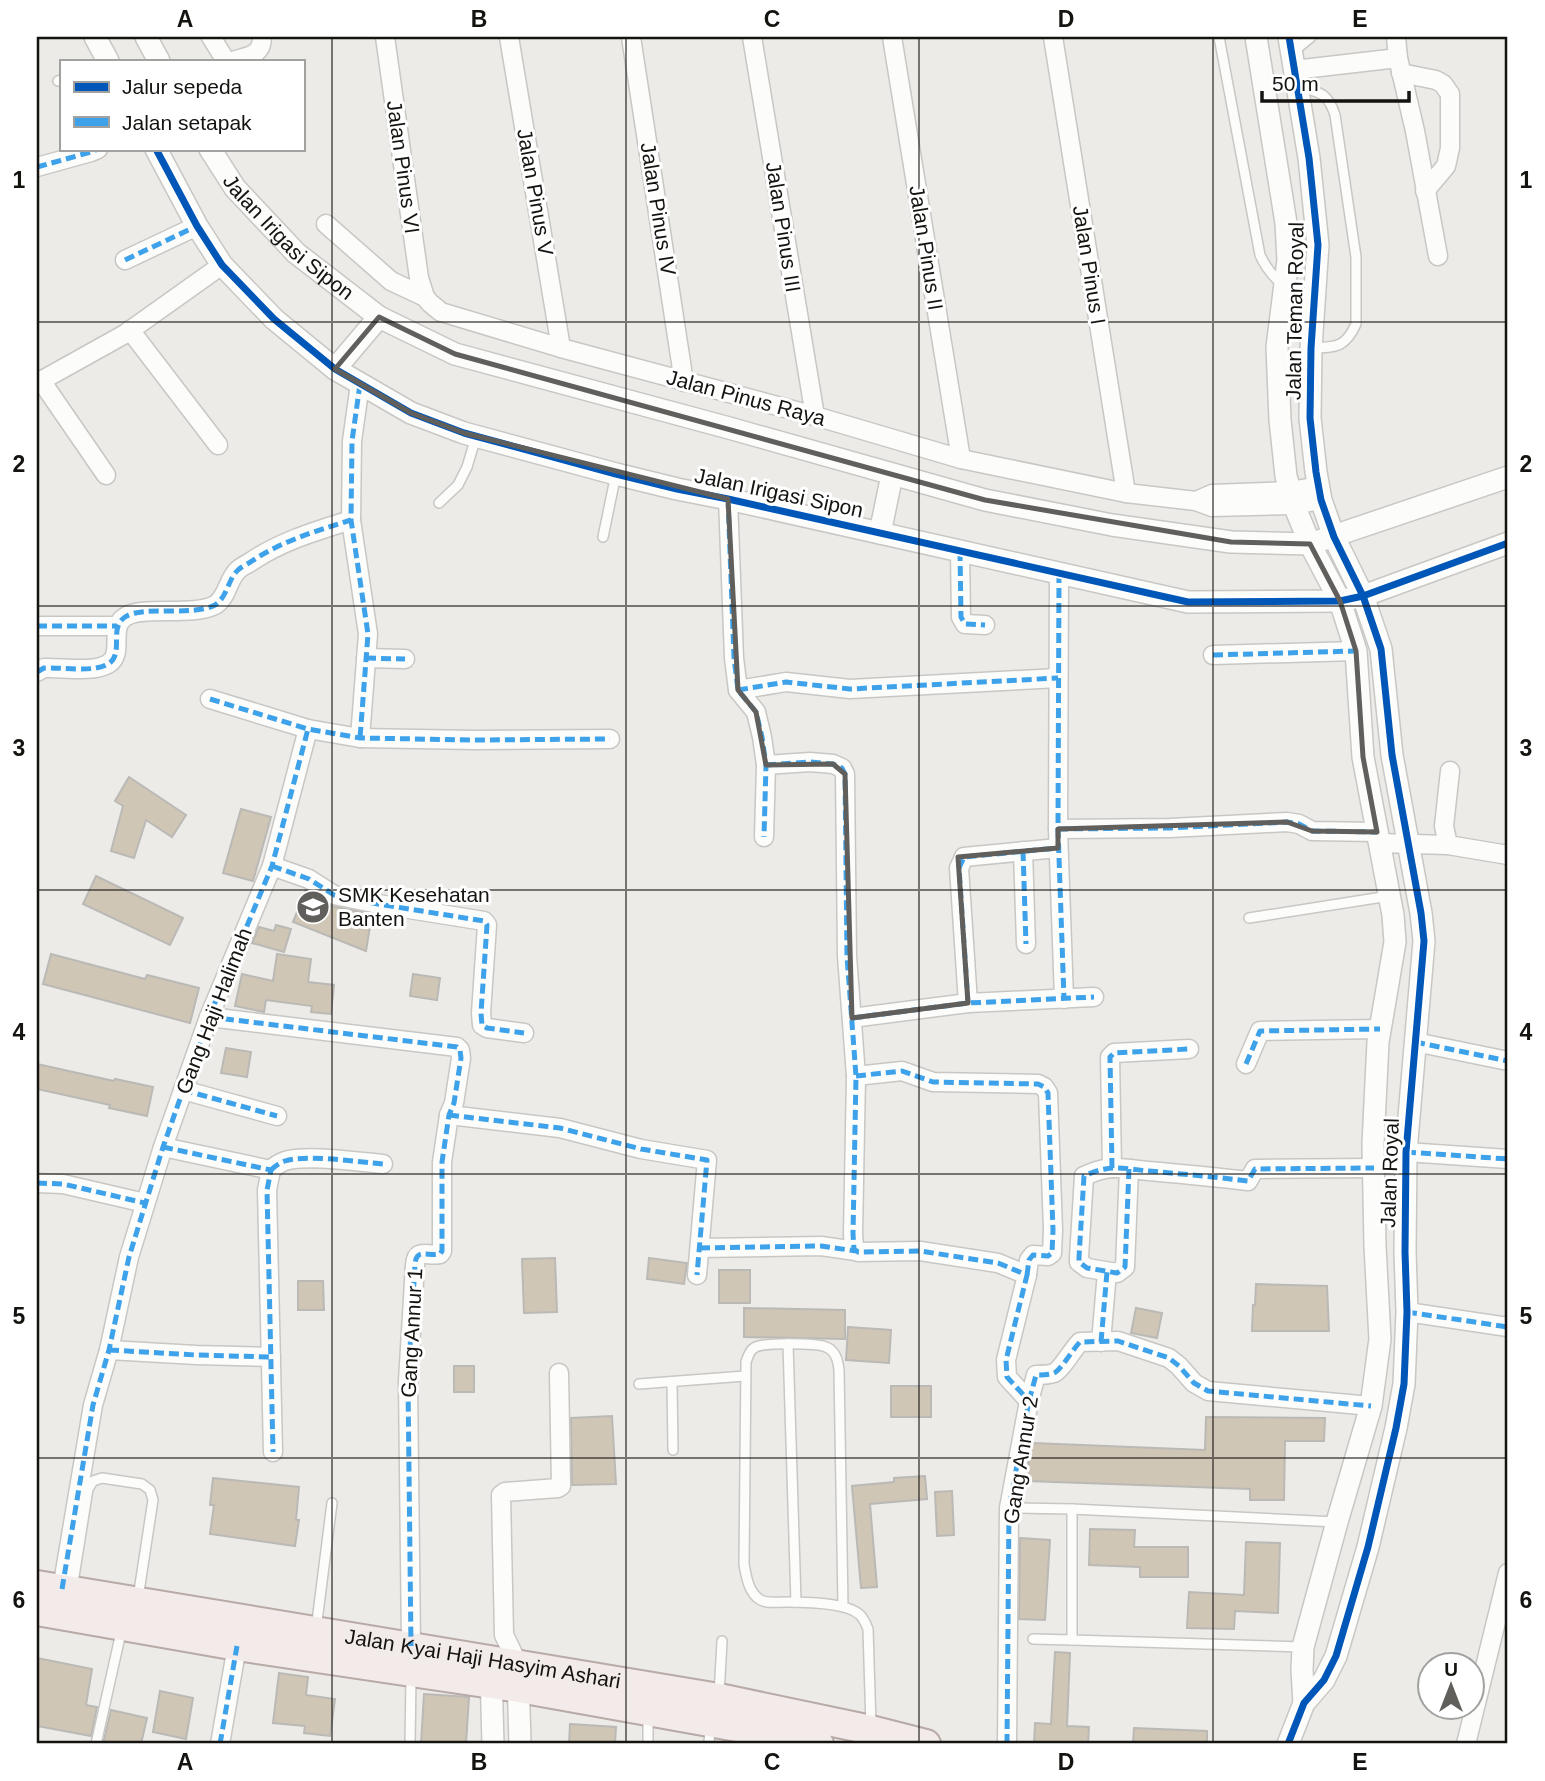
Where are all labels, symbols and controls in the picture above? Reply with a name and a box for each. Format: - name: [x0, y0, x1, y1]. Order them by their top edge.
- text: A: [177, 6, 193, 32]
- text: B: [471, 6, 487, 32]
- text: C: [764, 6, 780, 32]
- text: D: [1058, 6, 1074, 32]
- text: E: [1352, 6, 1368, 32]
- legend: [60, 60, 304, 150]
- scale bar: [1262, 60, 1408, 104]
- text: 50 m: [1272, 72, 1319, 95]
- text: Jalur sepeda: [122, 75, 243, 98]
- street label: Jalan Pinus VI: [383, 99, 424, 235]
- text: Jalan setapak: [122, 111, 252, 134]
- street label: Jalan Pinus V: [513, 127, 558, 257]
- street label: Jalan Pinus IV: [637, 141, 680, 277]
- street label: Jalan Pinus III: [762, 160, 805, 294]
- text: 1: [13, 167, 26, 193]
- text: 1: [1520, 167, 1533, 193]
- street label: Jalan Irigasi Sipon: [219, 170, 358, 304]
- street label: Jalan Pinus II: [905, 184, 948, 312]
- street label: Jalan Pinus I: [1069, 204, 1110, 326]
- street label: Jalan Teman Royal: [1281, 222, 1308, 400]
- street label: Jalan Pinus Raya: [664, 365, 828, 430]
- text: 2: [13, 451, 25, 477]
- text: 2: [1520, 451, 1532, 477]
- street label: Jalan Irigasi Sipon: [693, 463, 865, 522]
- text: 3: [13, 735, 25, 761]
- text: 3: [1520, 735, 1532, 761]
- place label: SMK Kesehatan Banten: [338, 883, 490, 930]
- school or university icon: SMK Kesehatan Banten: [294, 888, 332, 926]
- street label: Gang Haji Halimah: [171, 924, 256, 1097]
- text: 4: [13, 1019, 26, 1045]
- text: 4: [1520, 1019, 1533, 1045]
- street label: Jalan Royal: [1376, 1118, 1403, 1228]
- street label: Gang Annur 1: [397, 1268, 426, 1398]
- text: 5: [13, 1303, 26, 1329]
- text: 5: [1520, 1303, 1533, 1329]
- street label: Gang Annur 2: [999, 1394, 1042, 1526]
- text: 6: [13, 1587, 25, 1613]
- text: 6: [1520, 1587, 1532, 1613]
- street label: Jalan Kyai Haji Hasyim Ashari: [343, 1624, 623, 1693]
- north arrow: [1416, 1652, 1486, 1722]
- text: U: [1444, 1659, 1458, 1680]
- text: A: [177, 1749, 193, 1775]
- text: B: [471, 1749, 487, 1775]
- text: C: [764, 1749, 780, 1775]
- text: D: [1058, 1749, 1074, 1775]
- text: E: [1352, 1749, 1368, 1775]

